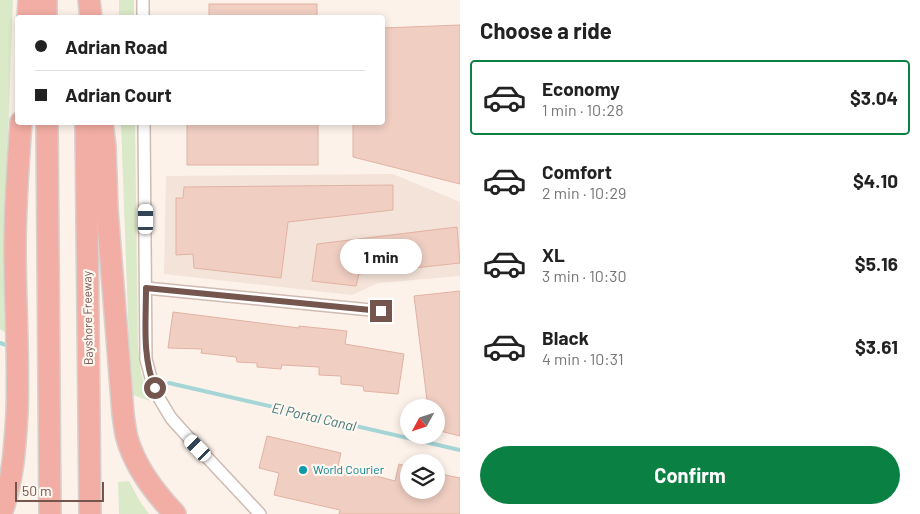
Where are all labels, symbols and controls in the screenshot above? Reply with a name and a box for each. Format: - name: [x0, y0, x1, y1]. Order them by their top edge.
- text: Choose a ride: [480, 17, 612, 43]
- text: Adrian Road: [65, 35, 167, 58]
- icon: car: [482, 75, 527, 120]
- text: Economy: [542, 77, 620, 100]
- text: Adrian Court: [65, 83, 172, 106]
- text: $3.04: [850, 86, 898, 109]
- text: 1 min · 10:28: [542, 100, 623, 119]
- icon: car: [482, 158, 527, 203]
- text: Comfort: [542, 160, 612, 183]
- text: $4.10: [853, 169, 898, 192]
- text: 2 min · 10:29: [542, 183, 626, 202]
- car: [138, 204, 153, 234]
- callout: 1 min: [340, 238, 422, 274]
- icon: car: [482, 241, 527, 286]
- text: XL: [542, 243, 565, 266]
- text: 1 min: [363, 247, 399, 266]
- text: $5.16: [855, 252, 898, 275]
- text: 3 min · 10:30: [542, 266, 626, 285]
- street label: Bayshore Freeway: [79, 270, 95, 365]
- route end: [370, 300, 392, 322]
- icon: car: [482, 324, 527, 369]
- text: Black: [542, 326, 589, 349]
- text: $3.61: [855, 335, 898, 358]
- text: 4 min · 10:31: [542, 349, 624, 368]
- route start: [144, 377, 166, 399]
- water label: El Portal Canal: [270, 399, 358, 434]
- north arrow: [400, 399, 445, 444]
- map controls: [400, 399, 445, 499]
- car: [182, 432, 213, 464]
- button: Confirm: [480, 446, 900, 504]
- button: layers: [400, 454, 445, 499]
- place label: World Courier: [313, 462, 385, 476]
- marker: World Courier: [297, 464, 309, 476]
- scale bar: [15, 479, 104, 502]
- text: 50 m: [22, 482, 51, 499]

